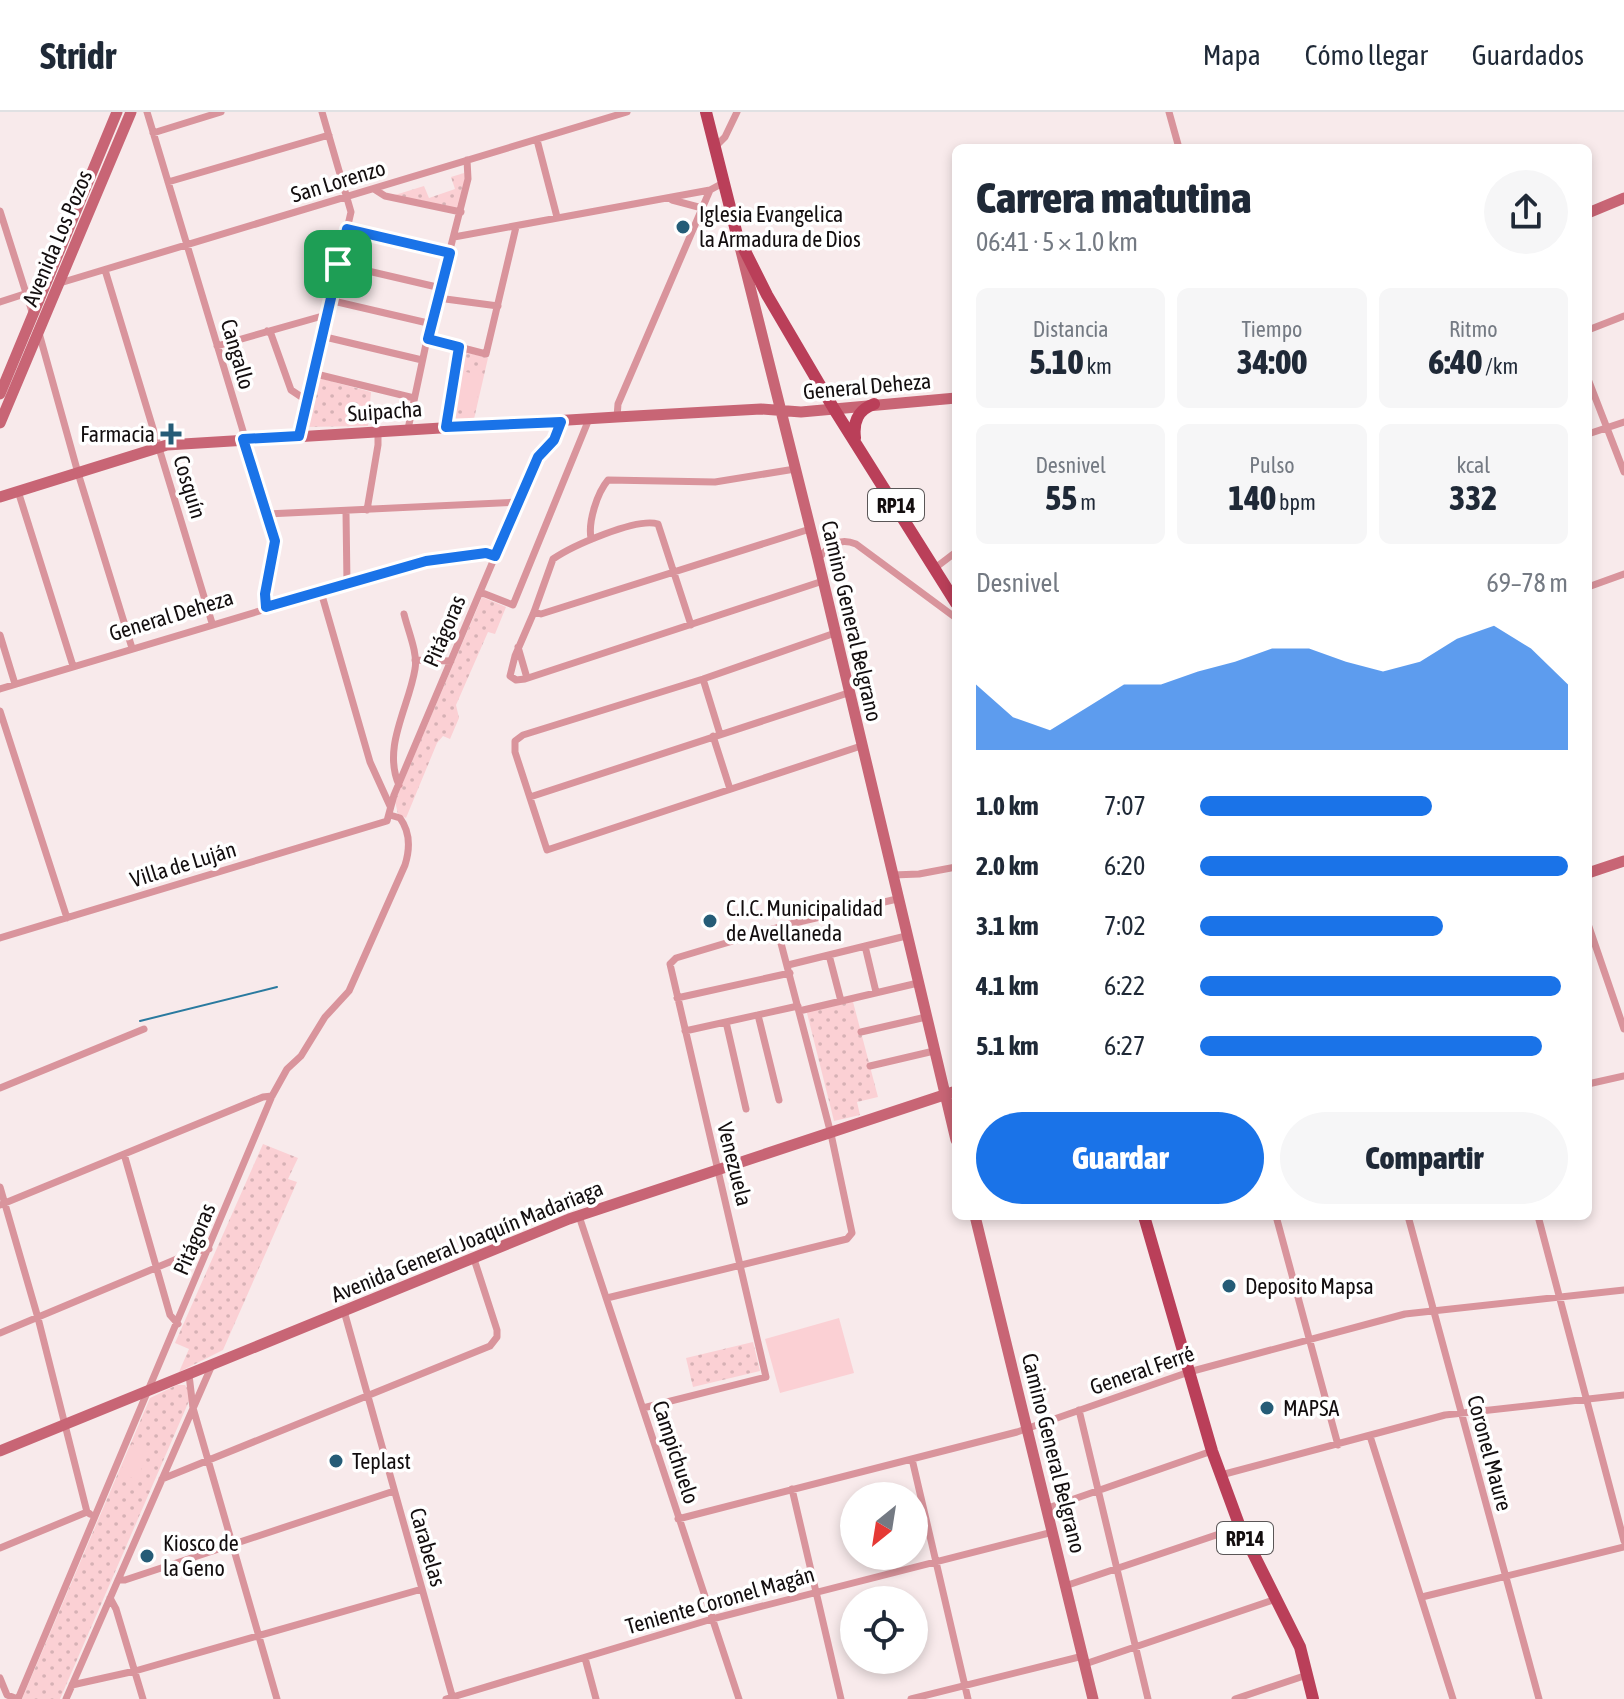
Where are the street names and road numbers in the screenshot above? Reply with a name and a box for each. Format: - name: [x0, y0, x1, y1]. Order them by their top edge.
- street label: San Lorenzo: [288, 154, 388, 208]
- street label: Avenida Los Pozos: [17, 166, 97, 310]
- street label: Cangallo: [216, 316, 260, 392]
- street label: General Deheza: [802, 367, 932, 405]
- street label: Suipacha: [347, 395, 423, 427]
- street label: Cosquín: [168, 452, 212, 522]
- road number: RP14: [868, 489, 924, 521]
- street label: Camino General Belgrano: [816, 518, 888, 724]
- street label: General Deheza: [106, 584, 236, 646]
- street label: Pitágoras: [417, 591, 471, 671]
- street label: Villa de Luján: [127, 836, 239, 892]
- street label: Venezuela: [712, 1119, 758, 1209]
- street label: Avenida General Joaquín Madariaga: [327, 1175, 607, 1307]
- street label: Pitágoras: [167, 1199, 221, 1279]
- street label: General Ferré: [1086, 1340, 1198, 1400]
- street label: Camino General Belgrano: [1017, 1350, 1091, 1556]
- street label: Coronel Maure: [1462, 1392, 1518, 1514]
- street label: Campichuelo: [647, 1397, 705, 1507]
- street label: Carabelas: [404, 1505, 452, 1590]
- road number: RP14: [1217, 1522, 1273, 1554]
- street label: Teniente Coronel Magán: [623, 1561, 817, 1639]

